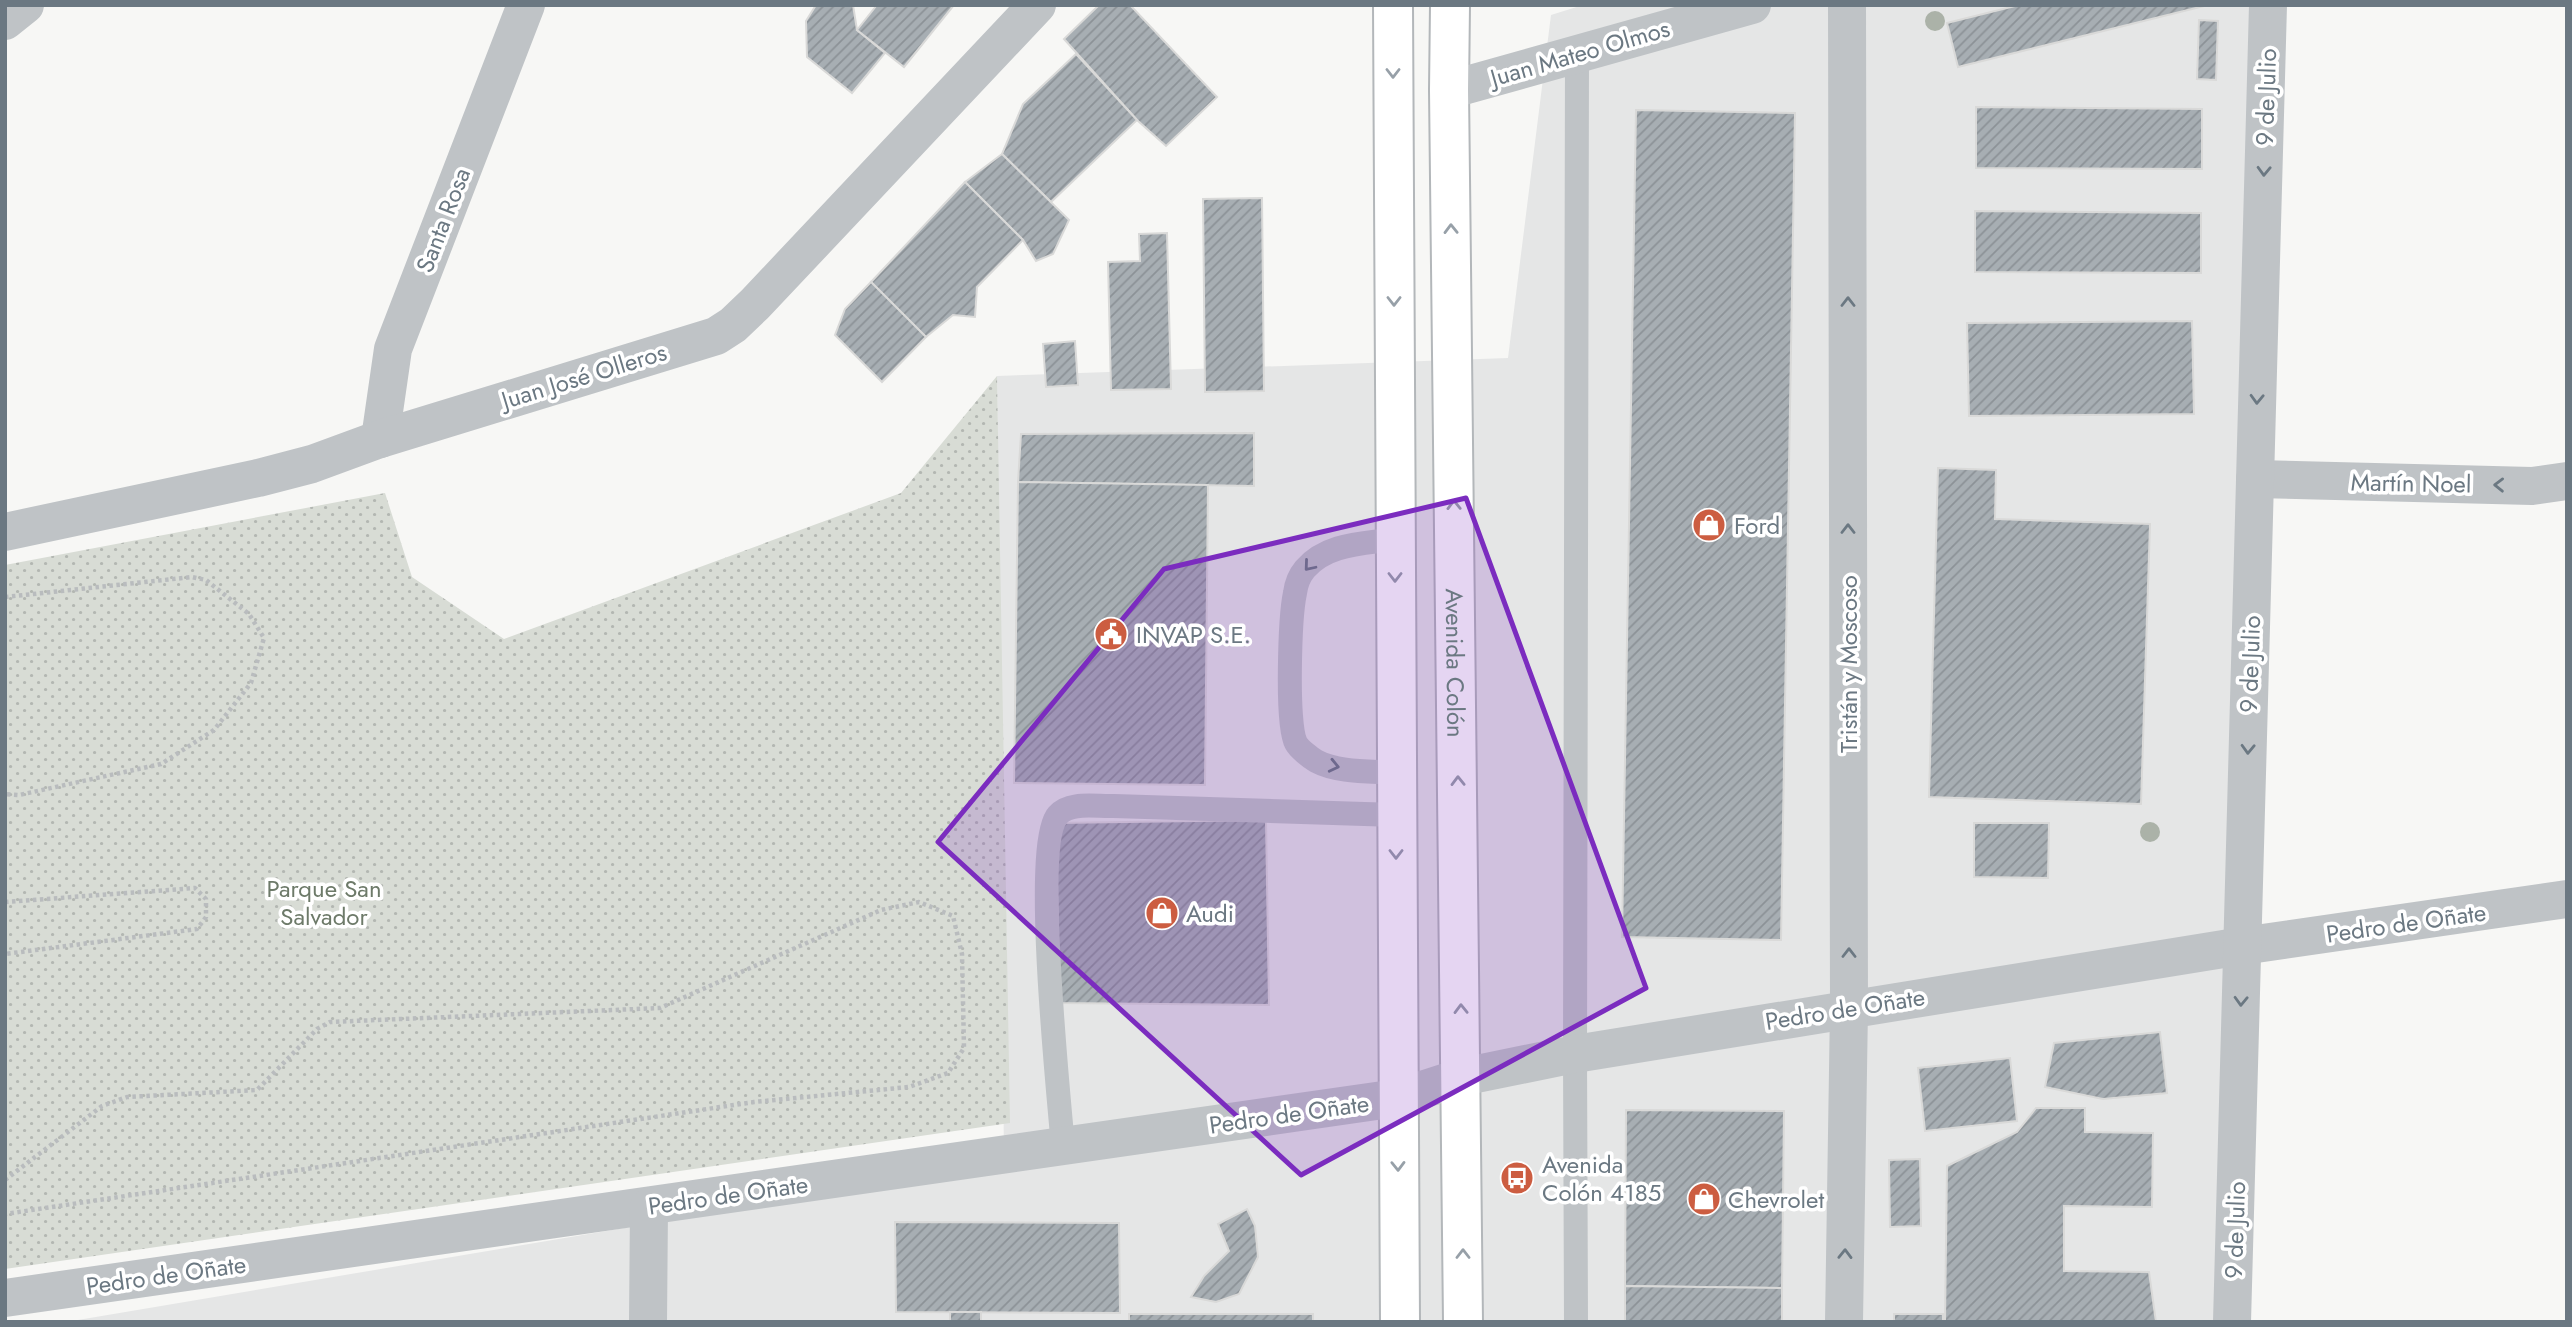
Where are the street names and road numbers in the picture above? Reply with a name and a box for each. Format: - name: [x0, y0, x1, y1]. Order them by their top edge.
- street label: Juan Mateo Olmos: [1483, 11, 1674, 96]
- street label: 9 de Julio: [2247, 48, 2285, 146]
- street label: Santa Rosa: [407, 163, 479, 277]
- street label: Juan José Olleros: [494, 334, 671, 419]
- street label: Martín Noel: [2350, 464, 2472, 502]
- street label: Tristán y Moscoso: [1831, 575, 1866, 753]
- street label: Avenida Colón: [1437, 588, 1474, 738]
- street label: 9 de Julio: [2231, 615, 2269, 713]
- street label: Pedro de Oñate: [2324, 894, 2488, 952]
- street label: Pedro de Oñate: [1763, 979, 1927, 1039]
- street label: Pedro de Oñate: [1207, 1085, 1371, 1143]
- street label: Pedro de Oñate: [646, 1166, 810, 1224]
- street label: 9 de Julio: [2216, 1181, 2254, 1279]
- street label: Pedro de Oñate: [84, 1246, 248, 1304]

